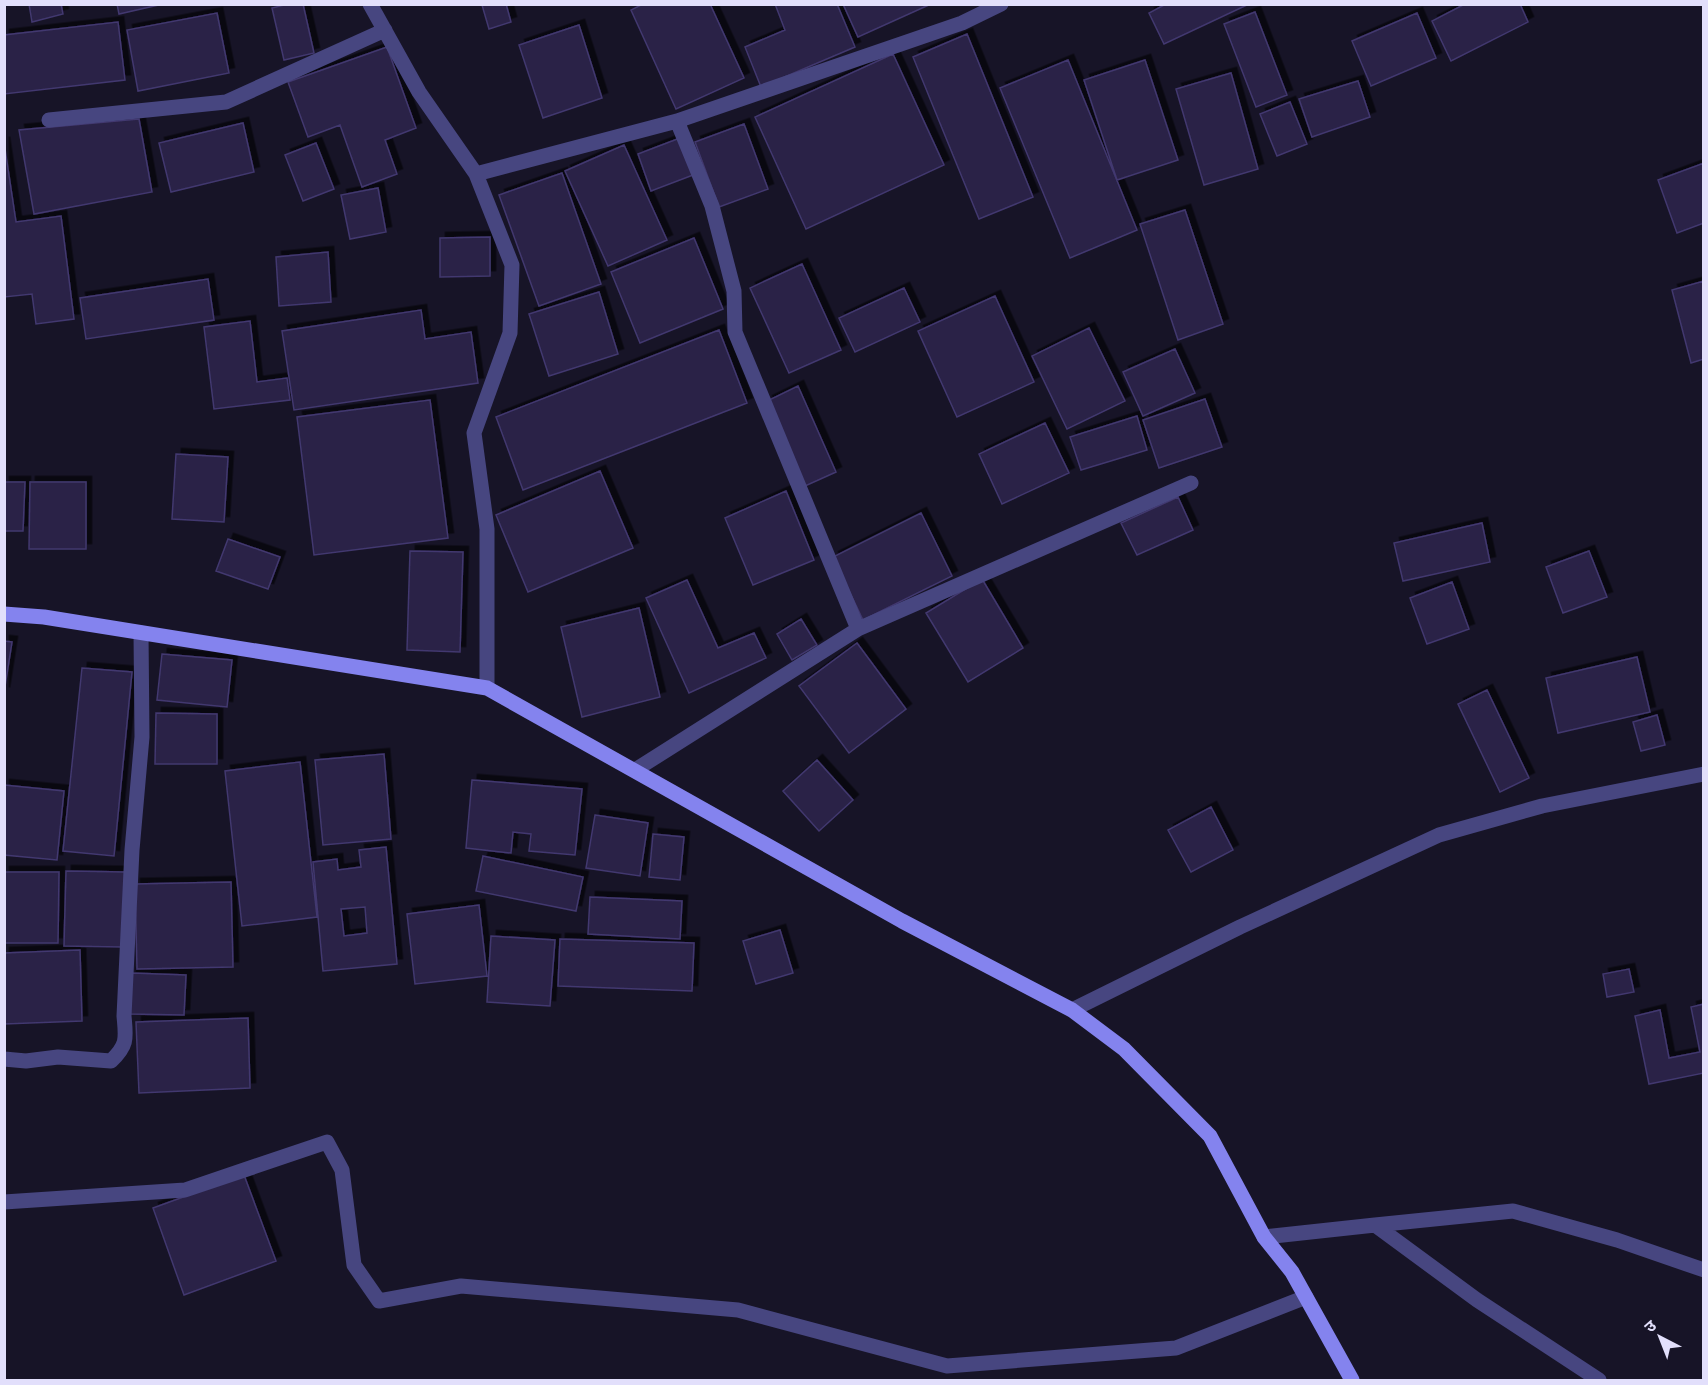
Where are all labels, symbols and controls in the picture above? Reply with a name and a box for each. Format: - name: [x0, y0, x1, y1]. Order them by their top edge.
- north arrow: [1630, 1307, 1690, 1367]
- text: उ: [1640, 1315, 1661, 1336]

